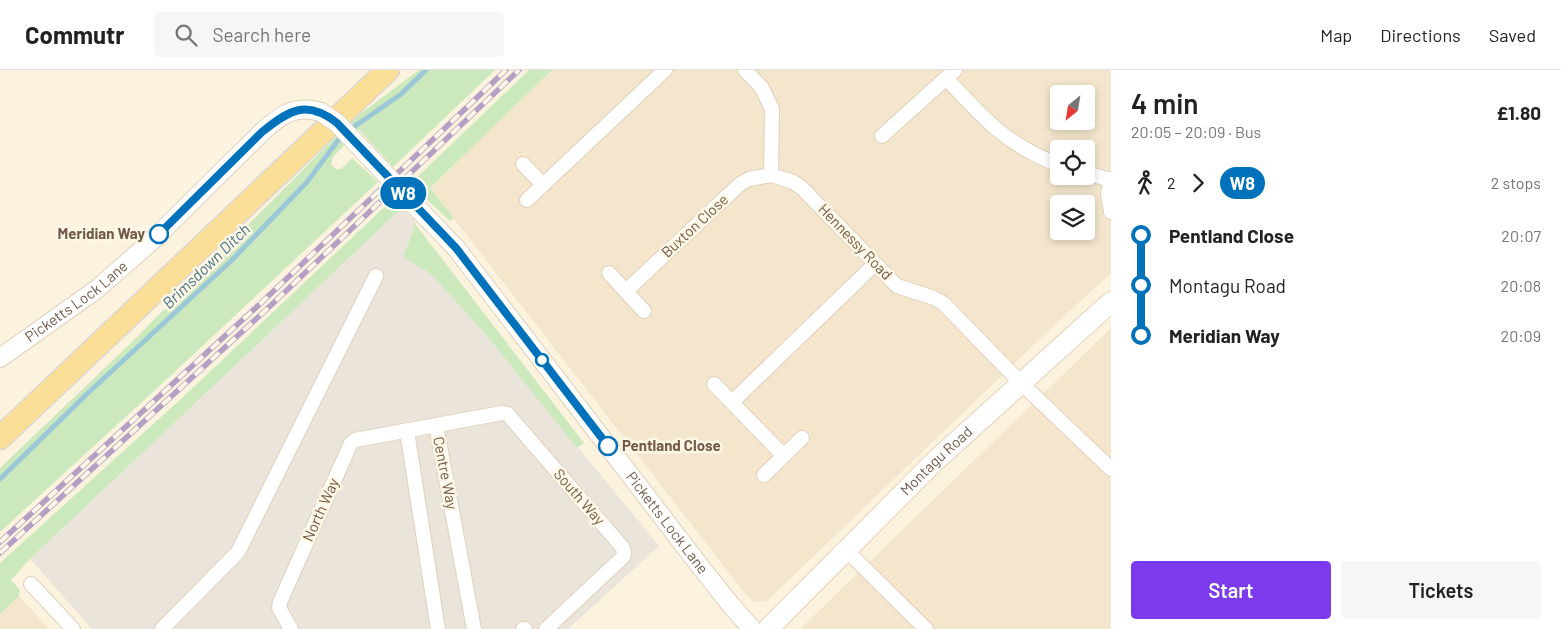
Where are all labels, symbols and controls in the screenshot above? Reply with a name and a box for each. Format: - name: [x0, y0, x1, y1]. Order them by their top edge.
- search box: [154, 12, 504, 57]
- text: Commutr: [25, 20, 124, 49]
- icon: search: [172, 21, 200, 49]
- text: Search here: [212, 23, 311, 46]
- text: Map: [1320, 24, 1352, 46]
- text: Directions: [1380, 24, 1461, 46]
- text: Saved: [1489, 24, 1536, 46]
- north arrow: [1050, 85, 1095, 130]
- map controls: [1050, 85, 1095, 240]
- text: 4 min: [1131, 86, 1199, 120]
- text: £1.80: [1496, 101, 1541, 124]
- text: 20:05 – 20:09 · Bus: [1131, 122, 1261, 141]
- button: locate: [1050, 140, 1095, 185]
- icon: walk: [1131, 169, 1159, 197]
- icon: forward: [1184, 169, 1212, 197]
- text: W8: [1230, 172, 1255, 194]
- text: 2: [1167, 173, 1176, 192]
- text: 2 stops: [1491, 173, 1541, 192]
- line badge: W8: [380, 177, 426, 209]
- text: W8: [390, 182, 416, 204]
- street label: Buxton Close: [657, 190, 731, 261]
- button: layers: [1050, 195, 1095, 240]
- street label: Hennessy Road: [815, 200, 896, 283]
- water label: Brimsdown Ditch: [158, 219, 253, 312]
- place label: Meridian Way: [58, 224, 145, 242]
- marker: Meridian Way: [149, 224, 169, 244]
- text: Pentland Close: [1169, 224, 1294, 247]
- text: 20:07: [1501, 226, 1541, 245]
- street label: Picketts Lock Lane: [21, 256, 131, 345]
- text: Montagu Road: [1169, 274, 1286, 297]
- text: 20:08: [1501, 276, 1541, 295]
- text: Meridian Way: [1169, 324, 1280, 347]
- text: 20:09: [1501, 326, 1541, 345]
- unlabelled marker: [535, 353, 549, 367]
- street label: Montagu Road: [896, 422, 976, 499]
- street label: Centre Way: [430, 435, 462, 511]
- marker: Pentland Close: [598, 436, 618, 456]
- place label: Pentland Close: [622, 436, 721, 454]
- street label: South Way: [551, 465, 609, 528]
- street label: Picketts Lock Lane: [623, 468, 713, 577]
- street label: North Way: [298, 475, 342, 544]
- button: Start: [1131, 561, 1331, 619]
- button: Tickets: [1341, 561, 1541, 619]

